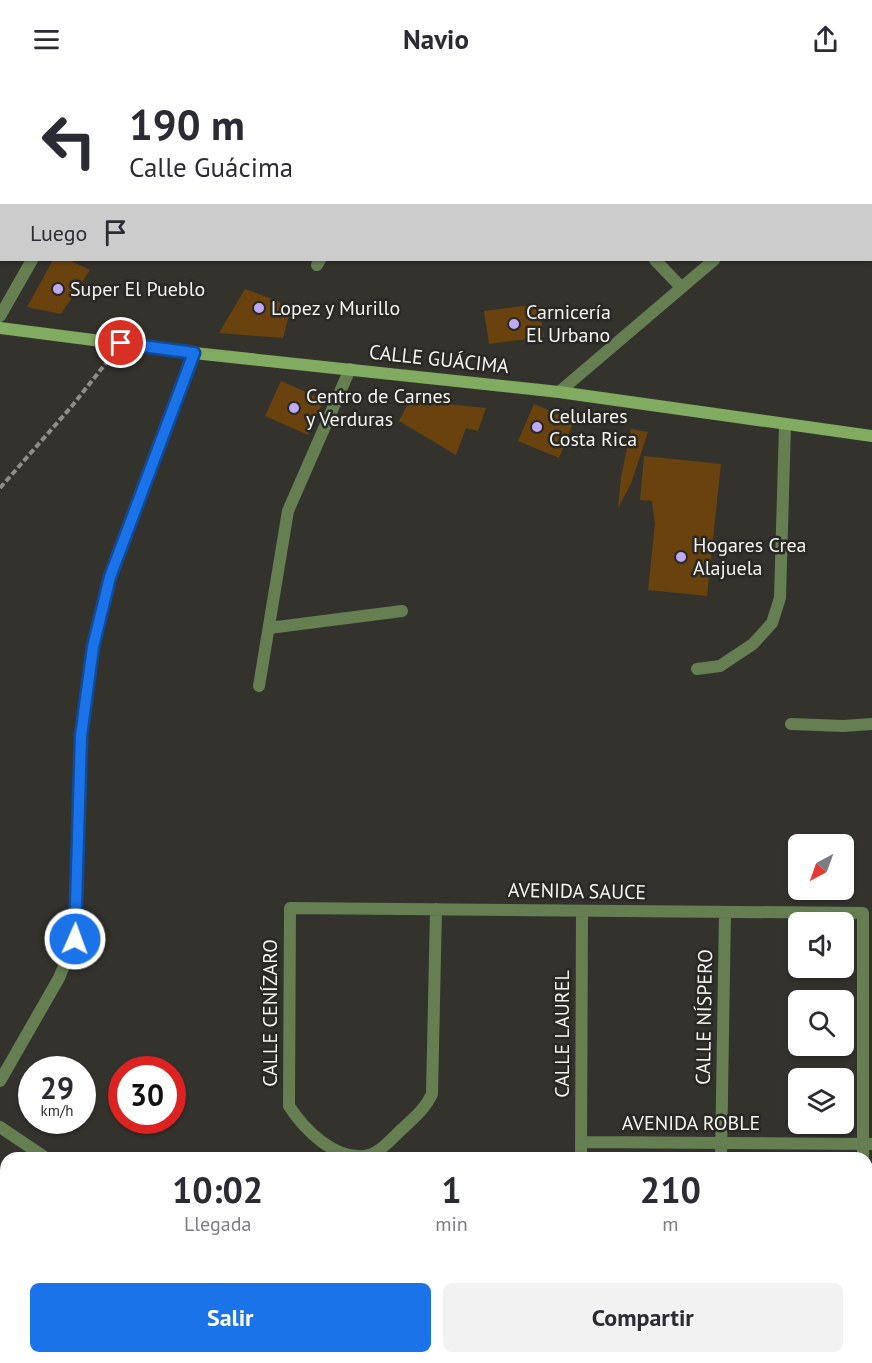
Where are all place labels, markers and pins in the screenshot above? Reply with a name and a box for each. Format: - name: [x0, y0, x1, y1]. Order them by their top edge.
- place label: Super El Pueblo: [70, 276, 205, 302]
- marker: Super El Pueblo: [51, 282, 65, 296]
- place label: Lopez y Murillo: [271, 295, 400, 321]
- place label: Carnicería El Urbano: [526, 299, 611, 348]
- marker: Lopez y Murillo: [252, 301, 266, 315]
- pin: [95, 317, 146, 368]
- marker: Carnicería El Urbano: [507, 317, 521, 331]
- place label: Centro de Carnes y Verduras: [306, 383, 451, 432]
- marker: Centro de Carnes y Verduras: [287, 401, 301, 415]
- place label: Celulares Costa Rica: [549, 403, 637, 452]
- marker: Celulares Costa Rica: [530, 420, 544, 434]
- place label: Hogares Crea Alajuela: [693, 532, 807, 581]
- marker: Hogares Crea Alajuela: [674, 550, 688, 564]

